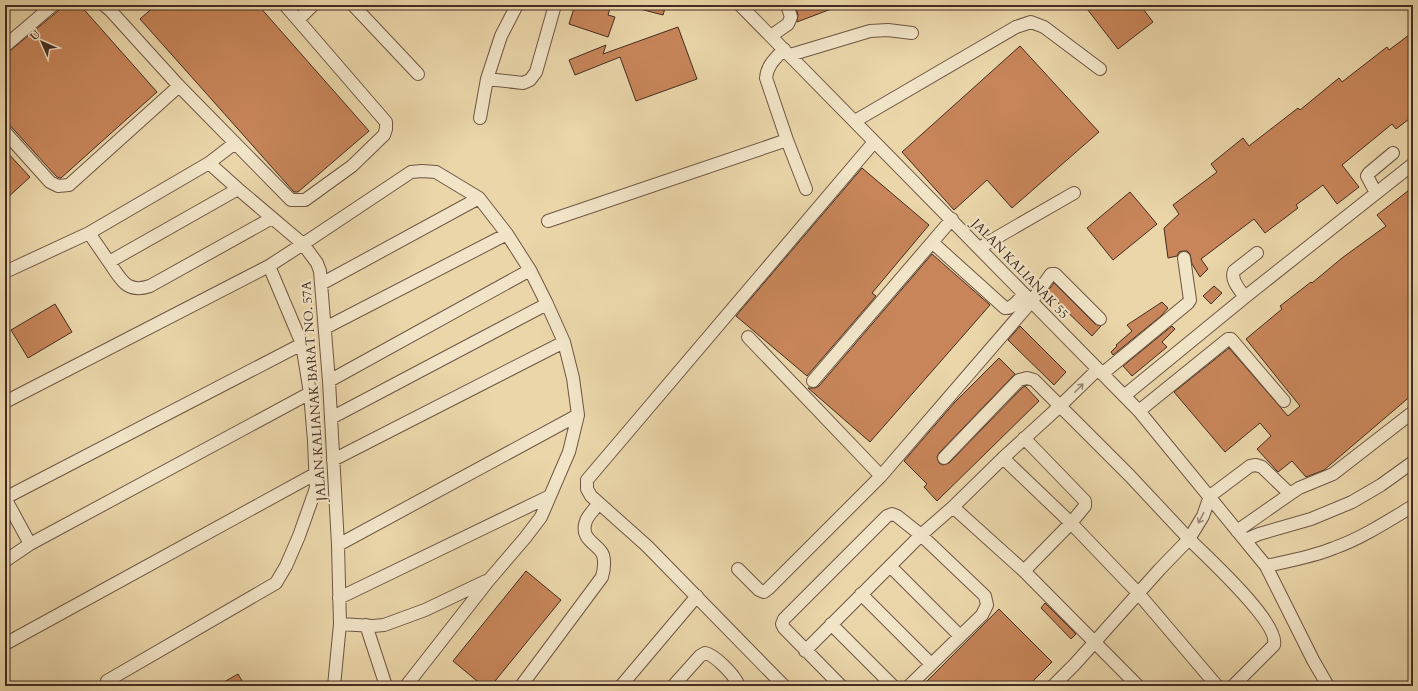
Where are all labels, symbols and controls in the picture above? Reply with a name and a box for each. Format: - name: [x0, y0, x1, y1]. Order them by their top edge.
- north arrow: [22, 22, 62, 62]
- text: U: [27, 27, 44, 44]
- street label: JALAN KALIANAK 55: [966, 214, 1073, 323]
- street label: JALAN KALIANAK BARAT NO. 57A: [297, 280, 331, 504]
- one-way arrow: [1074, 383, 1084, 393]
- one-way arrow: [1197, 512, 1204, 524]

